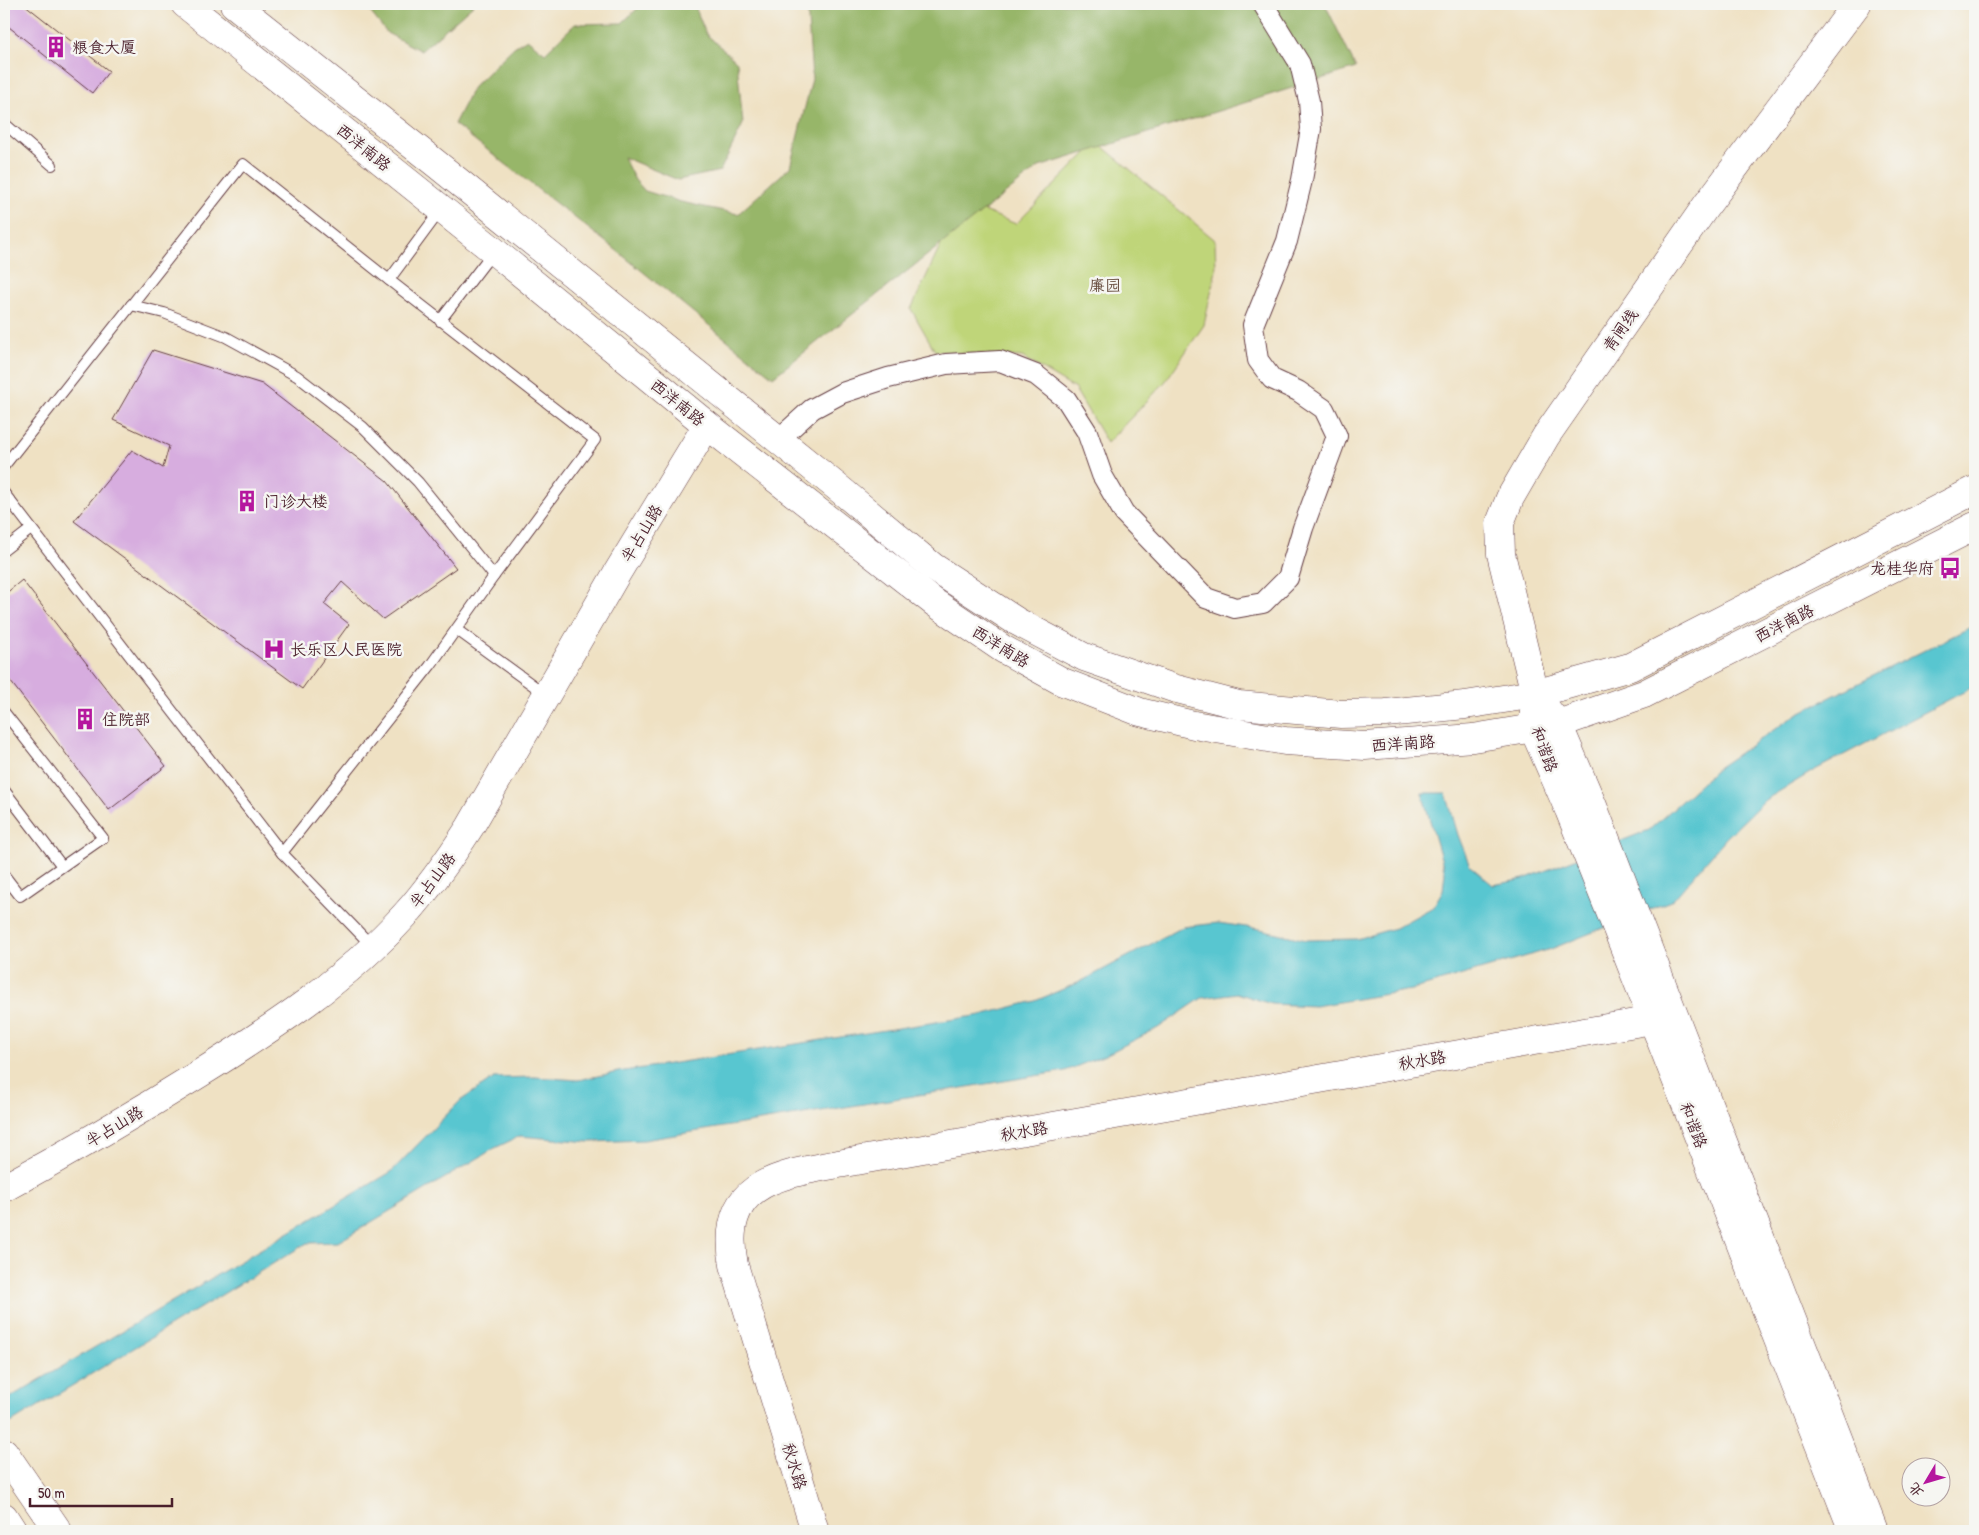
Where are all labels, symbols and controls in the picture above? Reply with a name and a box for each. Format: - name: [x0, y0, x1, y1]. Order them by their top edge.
- building icon: 粮食大厦: [43, 34, 69, 60]
- place label: 粮食大厦: [72, 36, 136, 58]
- street label: 西洋南路: [332, 118, 396, 176]
- park label: 廉园: [1089, 274, 1121, 296]
- street label: 青闸线: [1597, 304, 1643, 356]
- street label: 西洋南路: [646, 373, 710, 431]
- building icon: 门诊大楼: [234, 488, 260, 514]
- place label: 门诊大楼: [264, 490, 328, 512]
- street label: 半占山路: [615, 500, 667, 566]
- bus stop icon: 龙桂华府: [1937, 555, 1963, 581]
- place label: 龙桂华府: [1870, 557, 1934, 579]
- street label: 西洋南路: [1750, 599, 1818, 647]
- street label: 西洋南路: [968, 620, 1034, 672]
- hospital icon: 长乐区人民医院: [261, 636, 287, 662]
- place label: 长乐区人民医院: [290, 638, 402, 660]
- building icon: 住院部: [72, 706, 98, 732]
- place label: 住院部: [102, 708, 150, 730]
- street label: 和谐路: [1526, 723, 1564, 775]
- street label: 西洋南路: [1370, 730, 1436, 756]
- street label: 半占山路: [404, 848, 460, 912]
- street label: 秋水路: [1396, 1045, 1448, 1075]
- street label: 和谐路: [1675, 1099, 1713, 1151]
- street label: 半占山路: [81, 1100, 147, 1152]
- street label: 秋水路: [998, 1116, 1050, 1146]
- street label: 秋水路: [777, 1440, 813, 1492]
- north arrow: [1902, 1458, 1952, 1508]
- scale bar: [30, 1475, 172, 1507]
- text: 北: [1904, 1479, 1927, 1502]
- text: 50 m: [38, 1482, 65, 1503]

